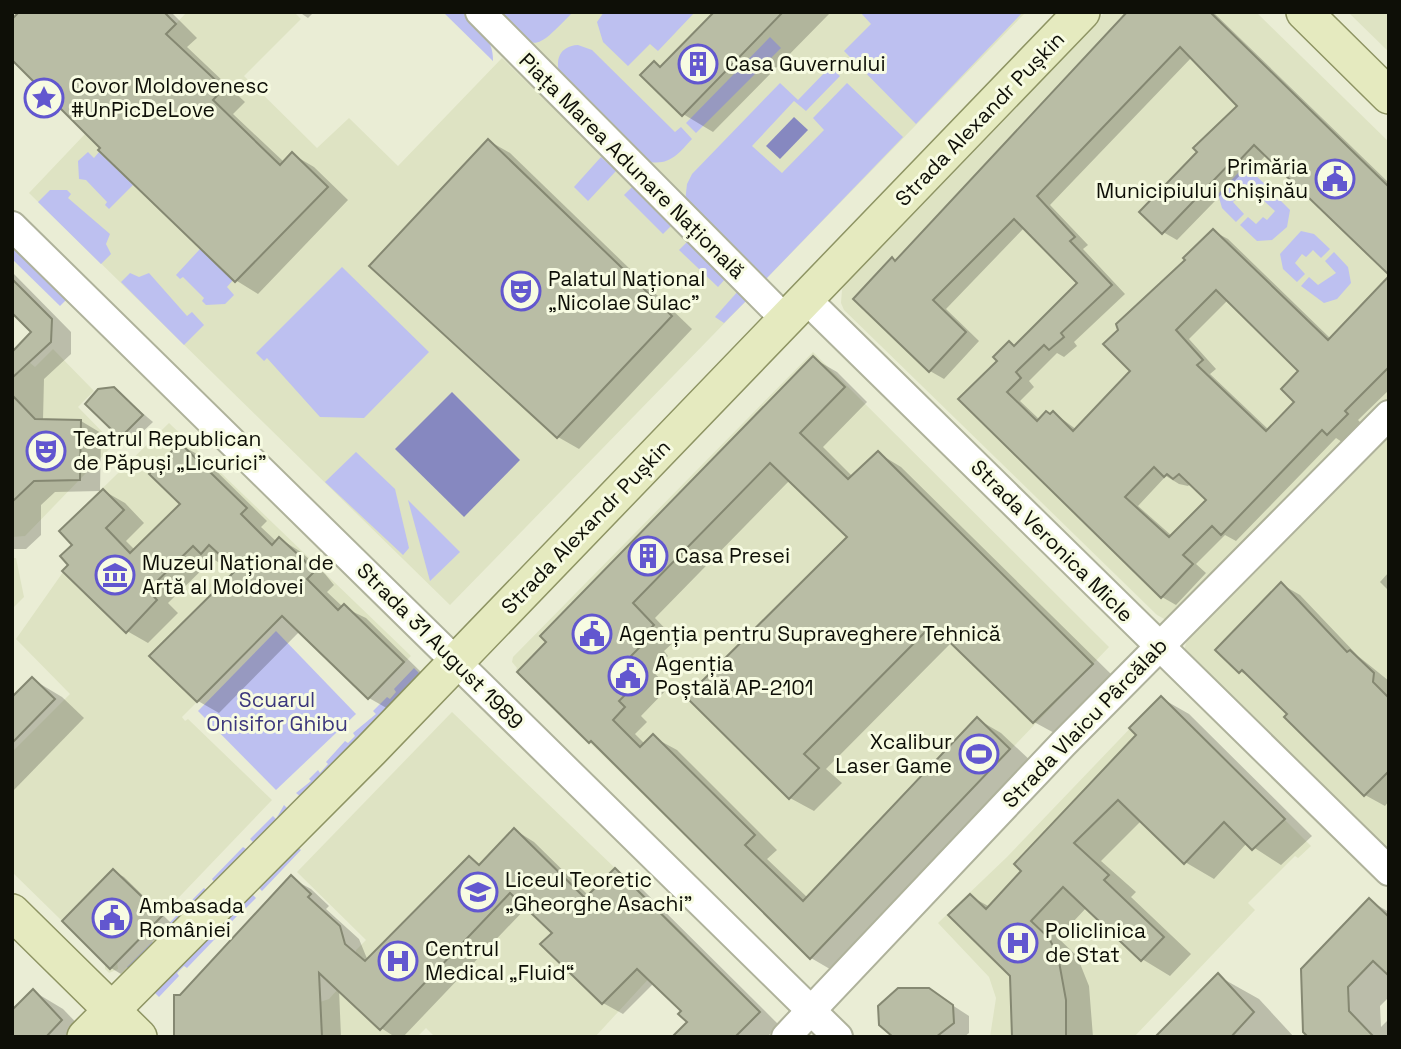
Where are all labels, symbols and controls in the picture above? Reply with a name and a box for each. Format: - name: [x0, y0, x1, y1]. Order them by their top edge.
- street label: Strada Alexandr Pușkin: [889, 26, 1070, 212]
- building icon: Casa Guvernului: [677, 43, 719, 85]
- street label: Piața Marea Adunare Națională: [514, 47, 751, 284]
- place label: Casa Guvernului: [725, 50, 886, 77]
- place label: Covor Moldovenesc #UnPicDeLove: [71, 72, 269, 123]
- place icon: Covor Moldovenesc #UnPicDeLove: [23, 77, 65, 119]
- place label: Primăria Municipiului Chișinău: [1096, 153, 1308, 204]
- public building icon: Primăria Municipiului Chișinău: [1314, 158, 1356, 200]
- place label: Palatul Național „Nicolae Sulac”: [548, 265, 705, 316]
- theatre icon: Palatul Național „Nicolae Sulac”: [500, 270, 542, 312]
- place label: Teatrul Republican de Păpuși „Licurici”: [73, 425, 267, 476]
- theatre icon: Teatrul Republican de Păpuși „Licurici”: [25, 430, 67, 472]
- street label: Strada Alexandr Pușkin: [495, 434, 676, 620]
- street label: Strada Veronica Micle: [965, 454, 1139, 628]
- building icon: Casa Presei: [627, 535, 669, 577]
- place label: Casa Presei: [675, 542, 790, 569]
- place label: Muzeul Național de Artă al Moldovei: [142, 549, 334, 600]
- museum icon: Muzeul Național de Artă al Moldovei: [94, 554, 136, 596]
- street label: Strada 31 August 1989: [351, 557, 529, 735]
- public building icon: Agenția pentru Supraveghere Tehnică: [571, 613, 613, 655]
- place label: Agenția pentru Supraveghere Tehnică: [619, 620, 1001, 647]
- street label: Strada Vlaicu Pârcălab: [996, 632, 1173, 813]
- place label: Agenția Poștală AP-2101: [655, 650, 813, 701]
- public building icon: Agenția Poștală AP-2101: [607, 655, 649, 697]
- park label: Scuarul Onisifor Ghibu: [206, 686, 348, 737]
- place label: Xcalibur Laser Game: [835, 728, 952, 779]
- sports icon: Xcalibur Laser Game: [958, 733, 1000, 775]
- place label: Liceul Teoretic „Gheorghe Asachi”: [505, 866, 693, 917]
- school or university icon: Liceul Teoretic „Gheorghe Asachi”: [457, 871, 499, 913]
- place label: Ambasada României: [139, 892, 244, 943]
- public building icon: Ambasada României: [91, 897, 133, 939]
- place label: Policlinica de Stat: [1045, 917, 1146, 968]
- hospital icon: Policlinica de Stat: [997, 922, 1039, 964]
- place label: Centrul Medical „Fluid“: [425, 935, 575, 986]
- hospital icon: Centrul Medical „Fluid“: [377, 940, 419, 982]

